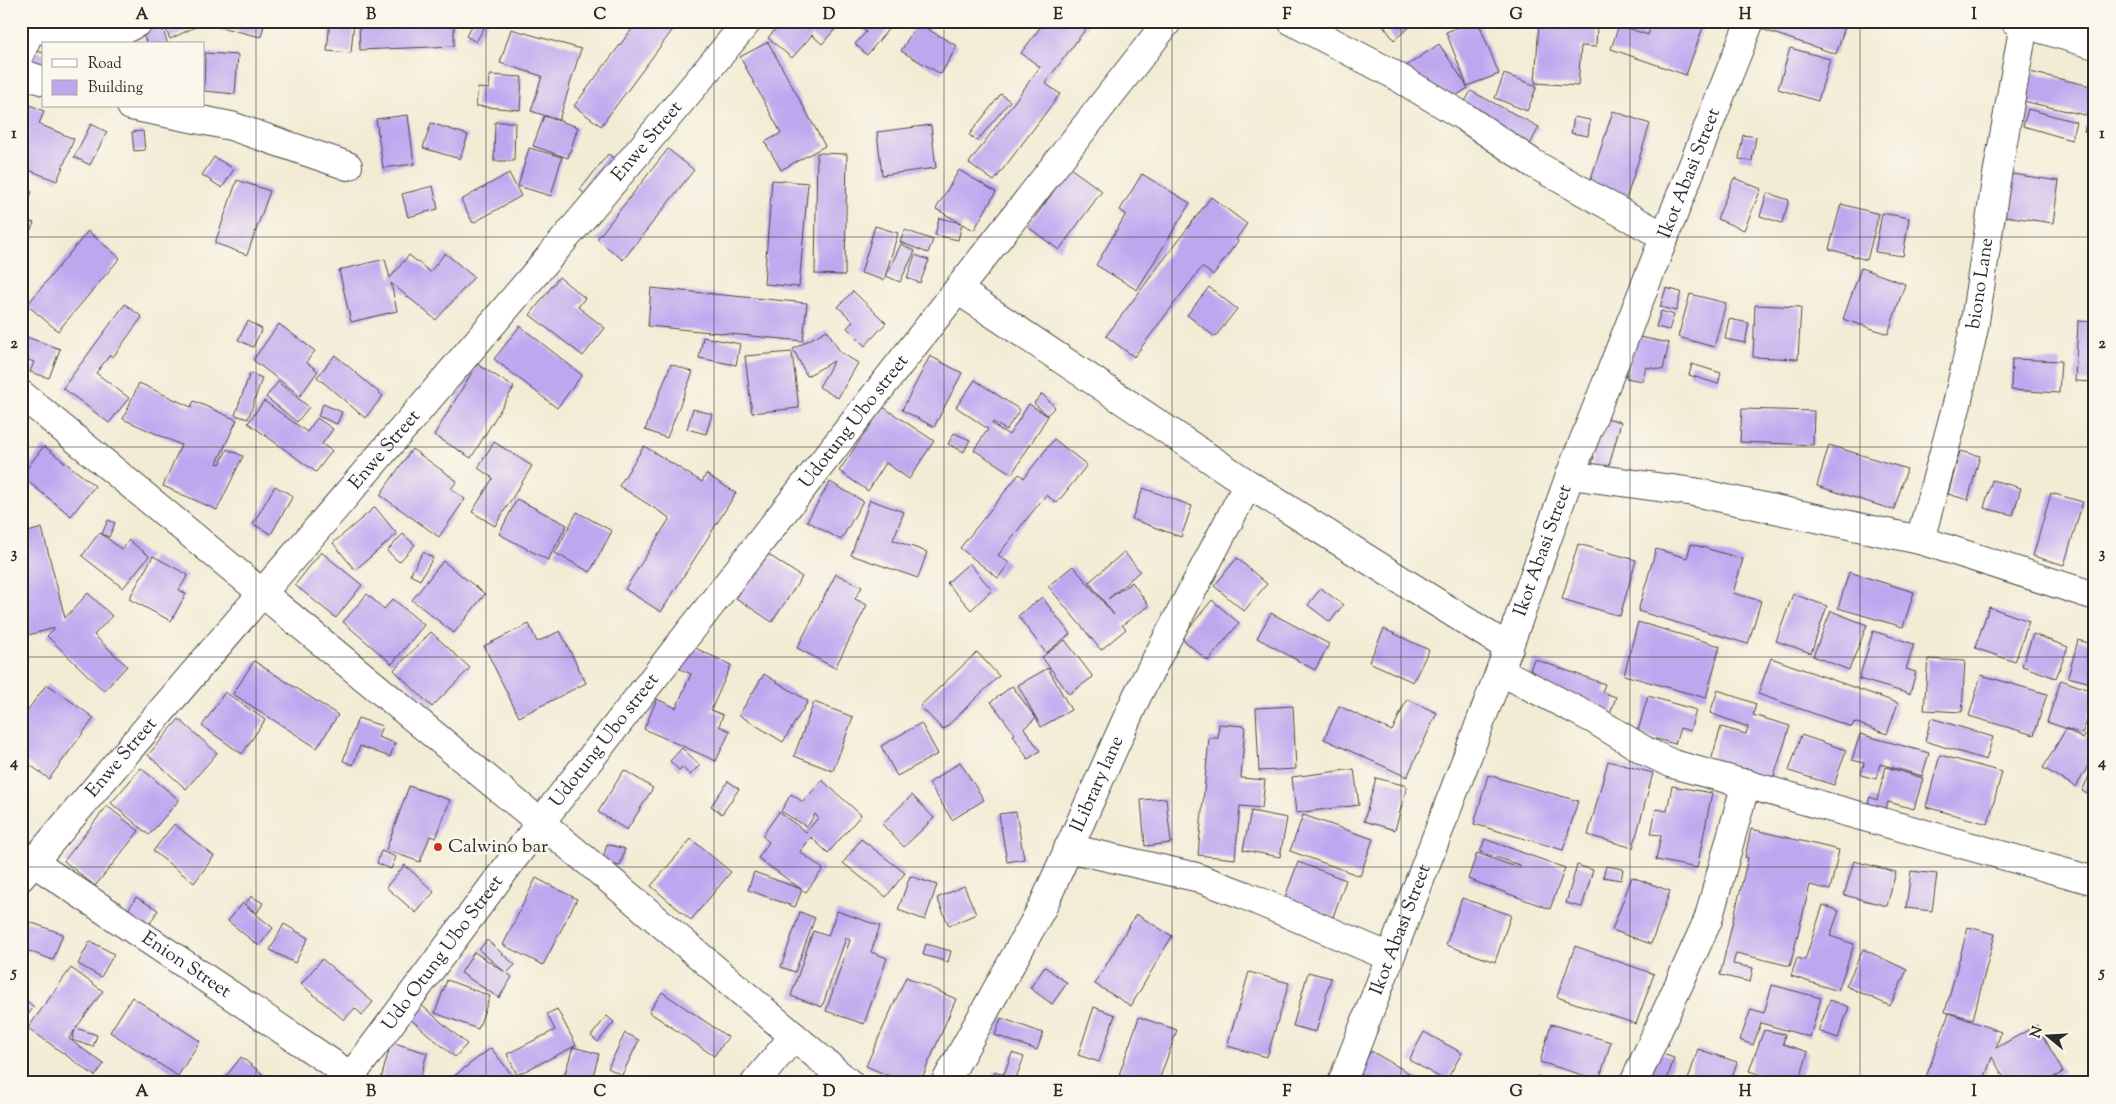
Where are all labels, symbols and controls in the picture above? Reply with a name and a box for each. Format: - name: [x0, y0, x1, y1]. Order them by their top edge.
- text: A: [136, 4, 149, 27]
- text: B: [366, 4, 376, 27]
- text: C: [594, 4, 607, 27]
- text: D: [823, 4, 836, 27]
- text: E: [1053, 4, 1063, 27]
- text: F: [1283, 4, 1292, 27]
- text: G: [1509, 4, 1523, 27]
- text: H: [1739, 4, 1752, 27]
- text: I: [1971, 4, 1977, 27]
- legend: [42, 42, 205, 108]
- text: Road: [88, 54, 122, 75]
- text: Building: [88, 78, 143, 99]
- street label: Enwe Street: [605, 95, 689, 188]
- street label: Ikot Abasi Street: [1652, 104, 1728, 242]
- text: 1: [11, 123, 17, 146]
- text: 1: [2099, 123, 2105, 146]
- street label: biono Lane: [1961, 236, 2001, 331]
- text: 2: [10, 333, 18, 356]
- text: 2: [2098, 333, 2106, 356]
- street label: Udotung Ubo street: [793, 349, 916, 495]
- street label: Enwe Street: [343, 404, 427, 496]
- street label: Ikot Abasi Street: [1507, 481, 1579, 620]
- text: 3: [11, 543, 18, 566]
- text: 3: [2099, 543, 2106, 566]
- street label: Udotung Ubo street: [543, 667, 666, 813]
- street label: Enwe Street: [80, 711, 164, 804]
- street label: lLibrary lane: [1064, 731, 1131, 836]
- text: 4: [9, 752, 18, 775]
- text: 4: [2097, 752, 2106, 775]
- place label: Calwino bar: [448, 834, 548, 861]
- marker: Calwino bar: [432, 841, 444, 853]
- street label: Ikot Abasi Street: [1363, 860, 1438, 999]
- street label: Udo Otung Ubo Street: [376, 869, 510, 1037]
- street label: Enion Street: [136, 925, 237, 1005]
- text: 5: [9, 962, 17, 985]
- text: 5: [2097, 962, 2105, 985]
- north arrow: [2024, 1012, 2074, 1062]
- text: N: [2026, 1024, 2049, 1041]
- text: A: [136, 1081, 149, 1104]
- text: B: [366, 1081, 376, 1104]
- text: C: [594, 1081, 607, 1104]
- text: D: [823, 1081, 836, 1104]
- text: E: [1053, 1081, 1063, 1104]
- text: F: [1283, 1081, 1292, 1104]
- text: G: [1509, 1081, 1523, 1104]
- text: H: [1739, 1081, 1752, 1104]
- text: I: [1971, 1081, 1977, 1104]

